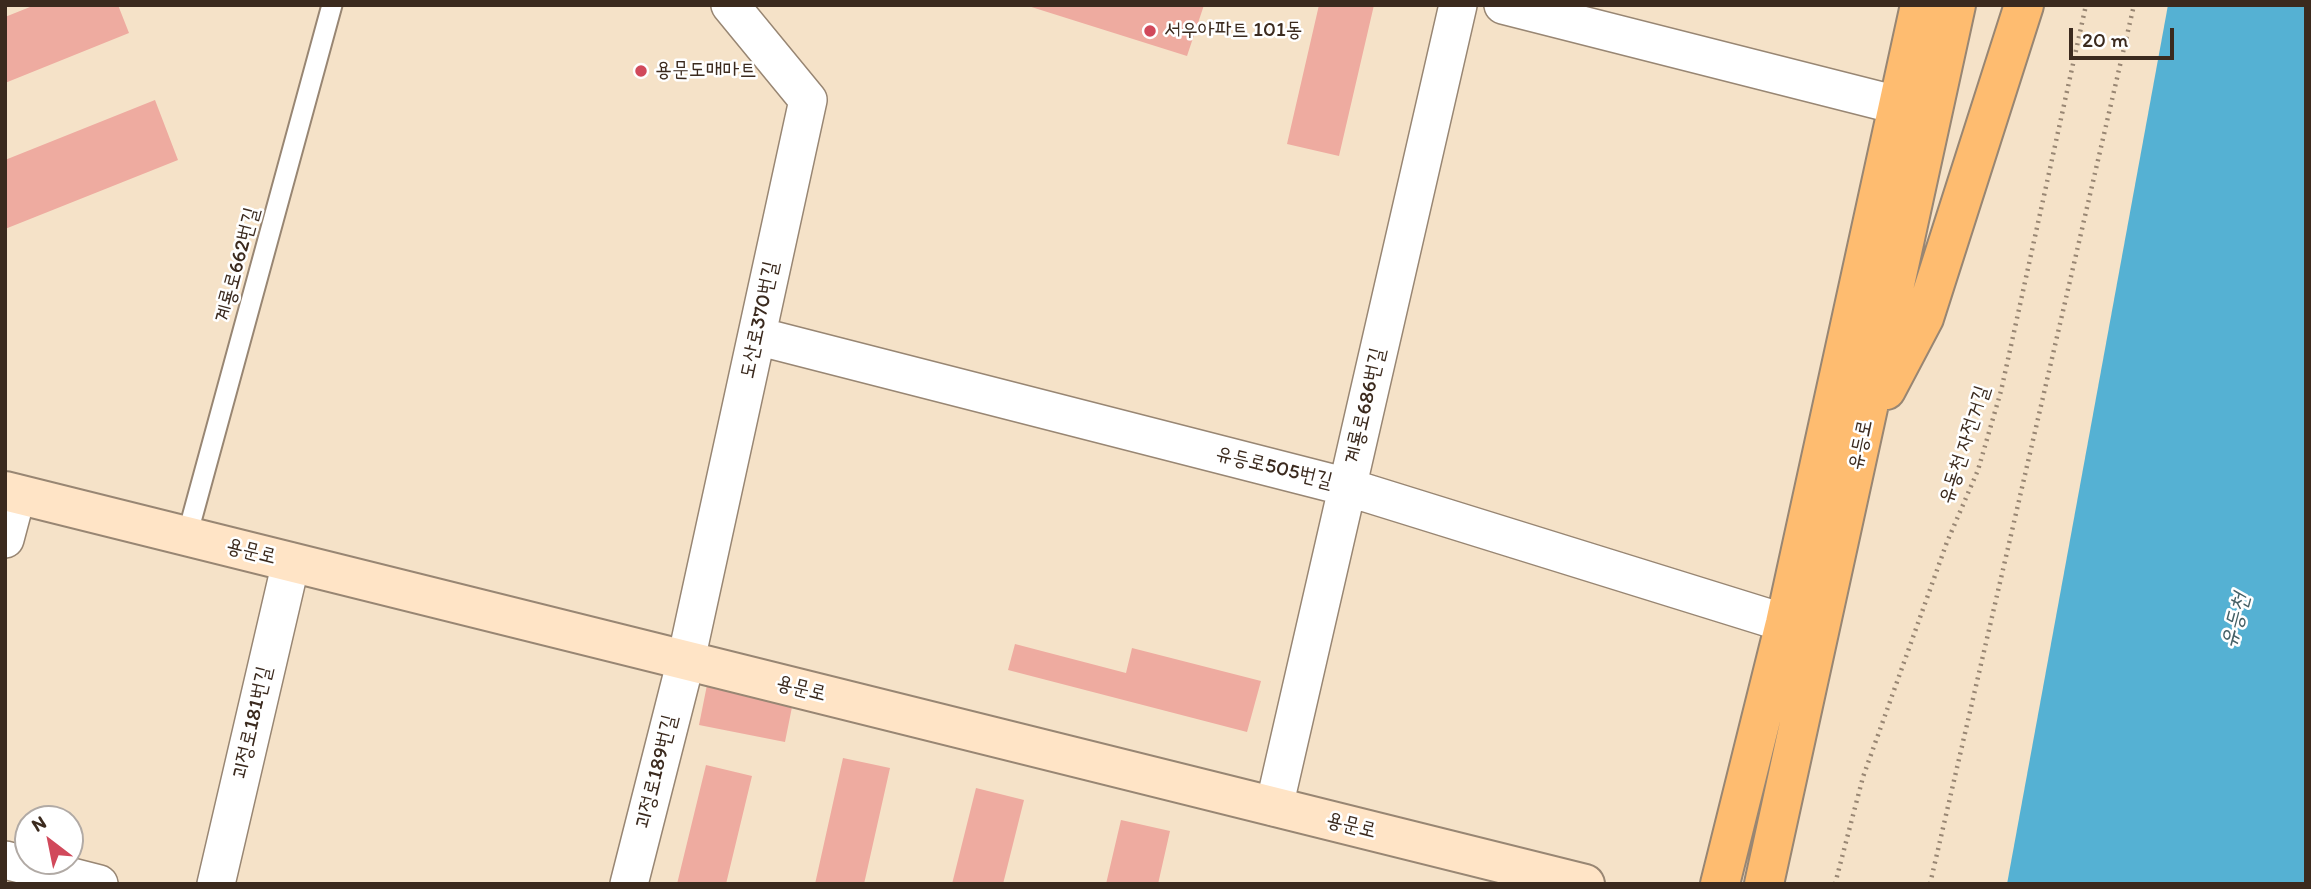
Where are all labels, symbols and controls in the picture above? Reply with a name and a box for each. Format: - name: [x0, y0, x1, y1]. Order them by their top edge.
- scale bar: [2073, 14, 2178, 58]
- place label: 서우아파트 101동: [1164, 18, 1303, 44]
- marker: 서우아파트 101동: [1142, 23, 1158, 39]
- text: 20 m: [2082, 27, 2128, 52]
- place label: 용문도매마트: [655, 58, 756, 84]
- marker: 용문도매마트: [633, 63, 649, 79]
- street label: 계룡로662번길: [211, 205, 265, 325]
- street label: 도산로370번길: [735, 259, 785, 381]
- street label: 계룡로686번길: [1340, 346, 1392, 466]
- street label: 유동천 자전거길: [1934, 383, 1996, 507]
- street label: 유등로: [1843, 418, 1879, 472]
- street label: 유등로505번길: [1213, 441, 1335, 495]
- street label: 용문로: [223, 534, 279, 570]
- water label: 유등천: [2215, 591, 2257, 651]
- street label: 괴정로181번길: [228, 664, 278, 782]
- street label: 용문로: [773, 671, 829, 707]
- street label: 괴정로189번길: [631, 712, 683, 832]
- north arrow: [14, 805, 84, 875]
- street label: 용문로: [1323, 808, 1379, 844]
- text: N: [27, 810, 50, 837]

